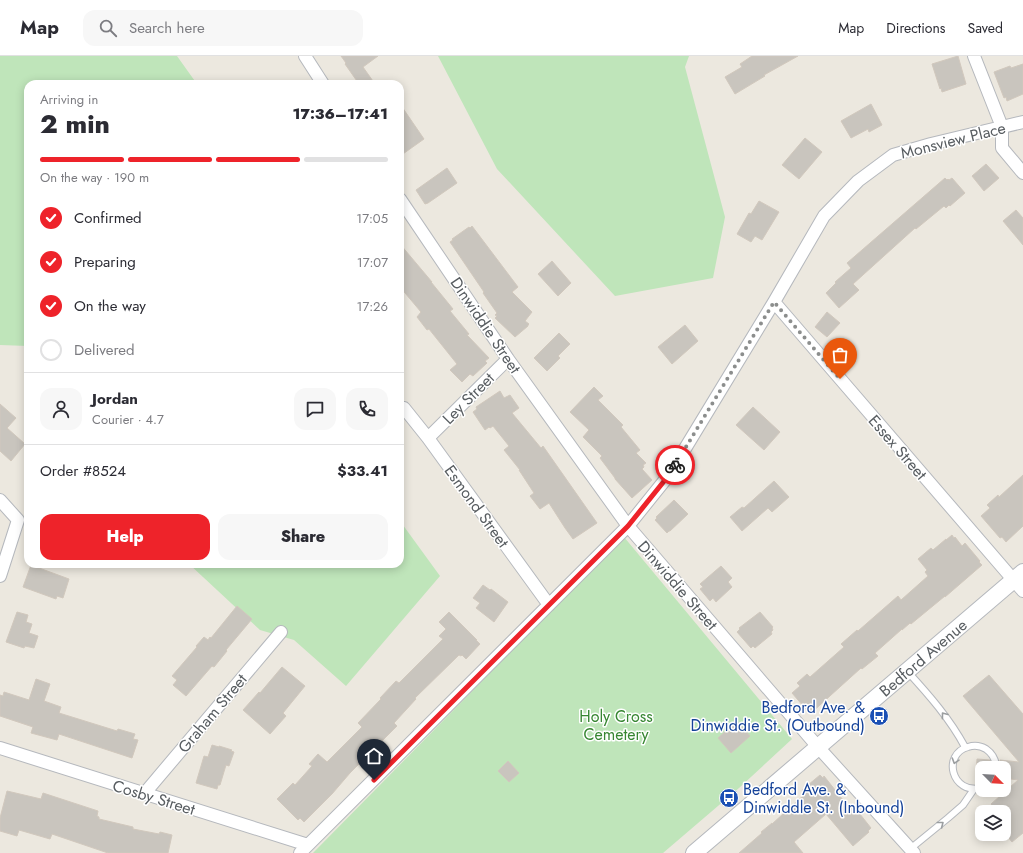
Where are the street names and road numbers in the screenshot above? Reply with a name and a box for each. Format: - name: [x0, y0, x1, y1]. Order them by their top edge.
- street label: Monsview Place: [898, 116, 1008, 165]
- street label: Dinwiddie Street: [445, 272, 527, 378]
- street label: Ley Street: [437, 367, 500, 430]
- street label: Essex Street: [863, 410, 932, 485]
- street label: Esmond Street: [439, 460, 514, 552]
- street label: Dinwiddie Street: [632, 536, 723, 635]
- street label: Bedford Avenue: [874, 614, 972, 702]
- street label: Graham Street: [172, 669, 253, 758]
- street label: Cosby Street: [110, 774, 198, 821]

